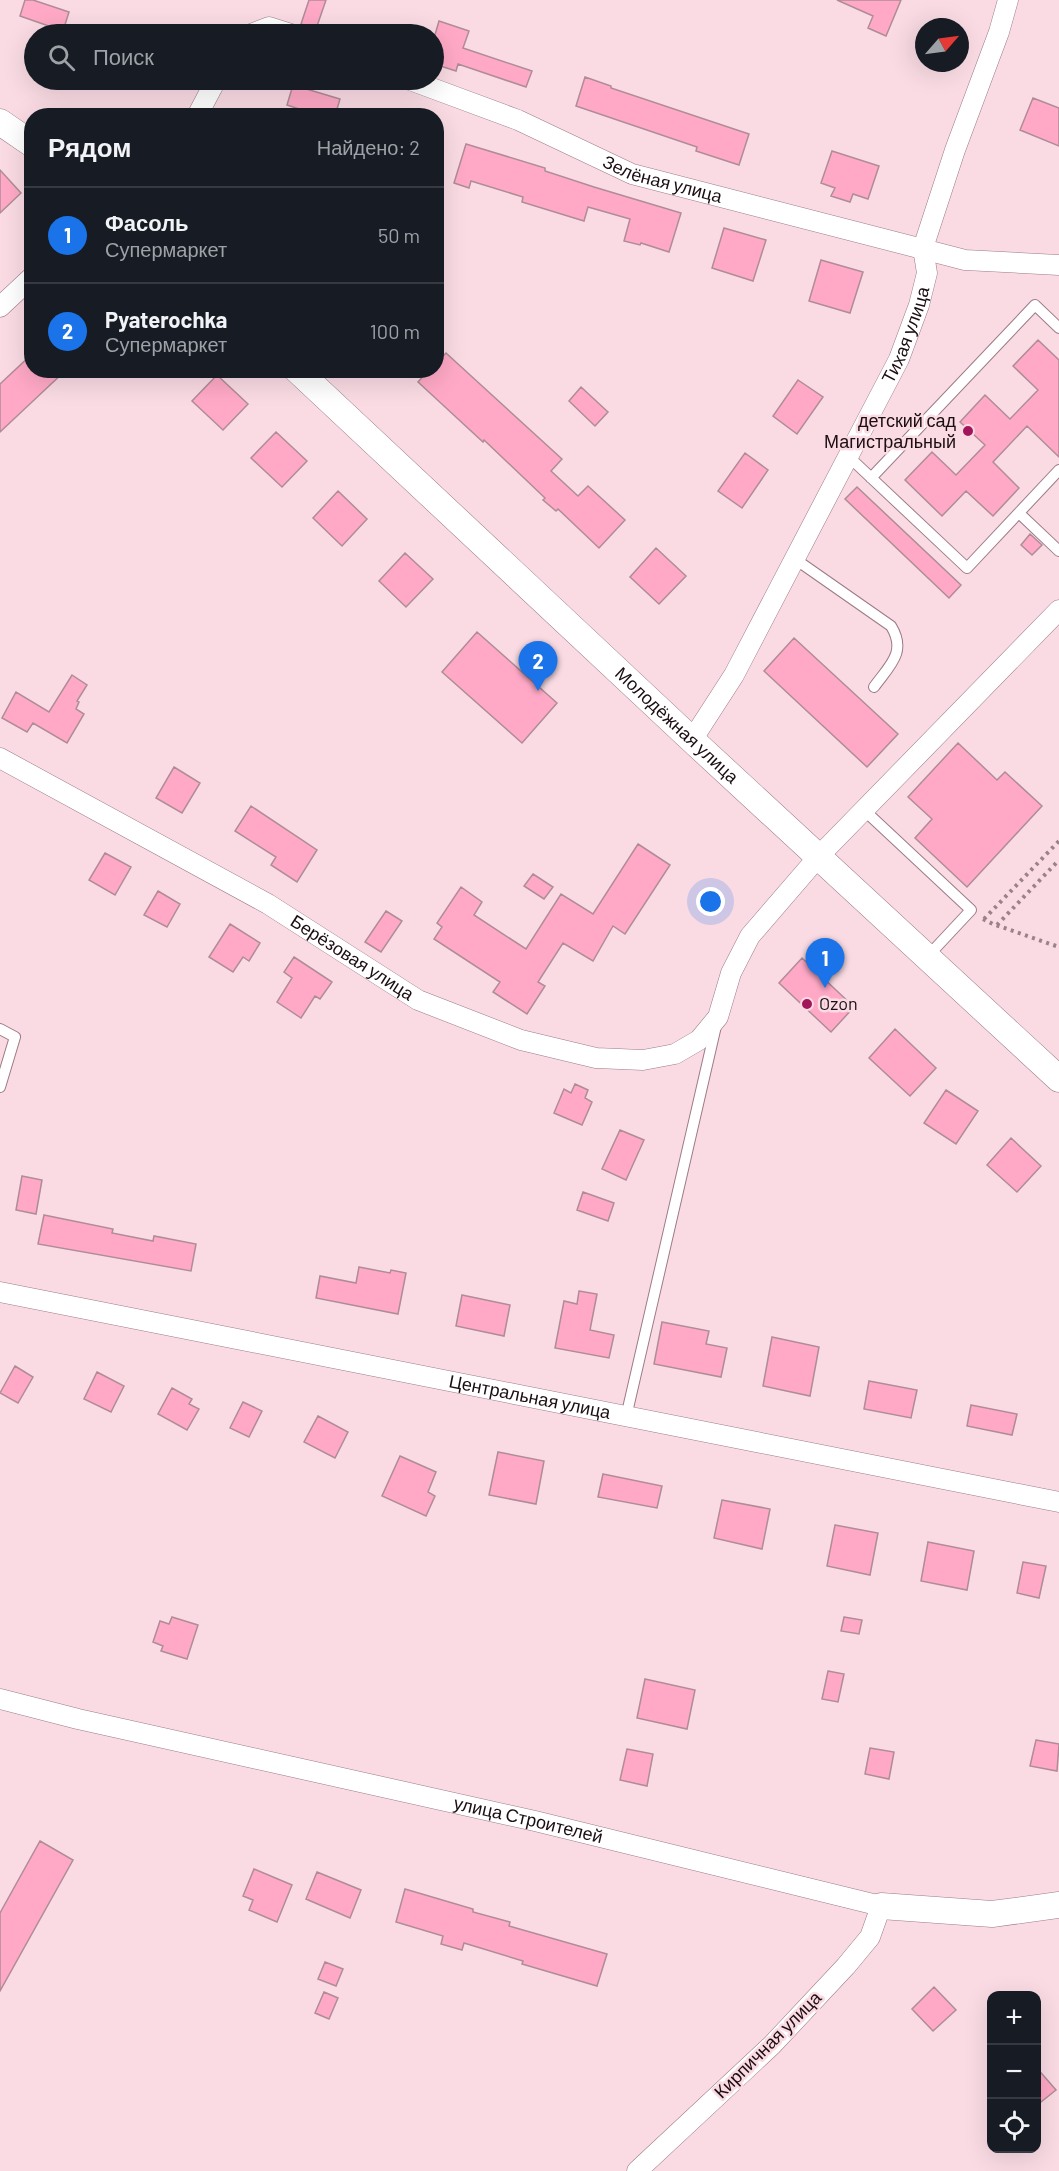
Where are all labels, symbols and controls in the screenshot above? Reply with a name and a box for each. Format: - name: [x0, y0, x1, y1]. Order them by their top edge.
- north arrow: [915, 18, 969, 72]
- search box: [24, 24, 444, 90]
- icon: search: [45, 41, 78, 74]
- text: Поиск: [93, 43, 154, 69]
- text: Рядом: [48, 131, 131, 162]
- text: Найдено: 2: [317, 135, 420, 159]
- street label: Зелёная улица: [600, 150, 726, 207]
- text: Фасоль: [105, 209, 189, 235]
- text: 1: [64, 223, 71, 247]
- text: 50 m: [378, 223, 420, 247]
- text: Супермаркет: [105, 237, 227, 261]
- street label: Тихая улица: [876, 283, 933, 387]
- text: Pyaterochka: [105, 306, 227, 332]
- text: 2: [62, 319, 73, 343]
- text: 100 m: [370, 319, 420, 343]
- text: Супермаркет: [105, 332, 227, 356]
- place label: детский сад Магистральный: [824, 409, 956, 452]
- marker: детский сад Магистральный: [961, 424, 975, 438]
- pin: 2: [518, 642, 558, 691]
- street label: Молодёжная улица: [611, 662, 744, 788]
- your location: [696, 887, 725, 916]
- street label: Берёзовая улица: [287, 909, 419, 1005]
- pin: 1: [806, 938, 844, 988]
- place label: Ozon: [819, 992, 858, 1014]
- marker: Ozon: [800, 997, 814, 1011]
- street label: Центральная улица: [447, 1369, 614, 1423]
- street label: улица Строителей: [452, 1791, 605, 1847]
- street label: Кирпичная улица: [709, 1985, 826, 2102]
- map controls: [987, 1991, 1041, 2153]
- button: +: [987, 1991, 1041, 2045]
- button: −: [987, 2045, 1041, 2099]
- button: locate: [987, 2099, 1041, 2153]

